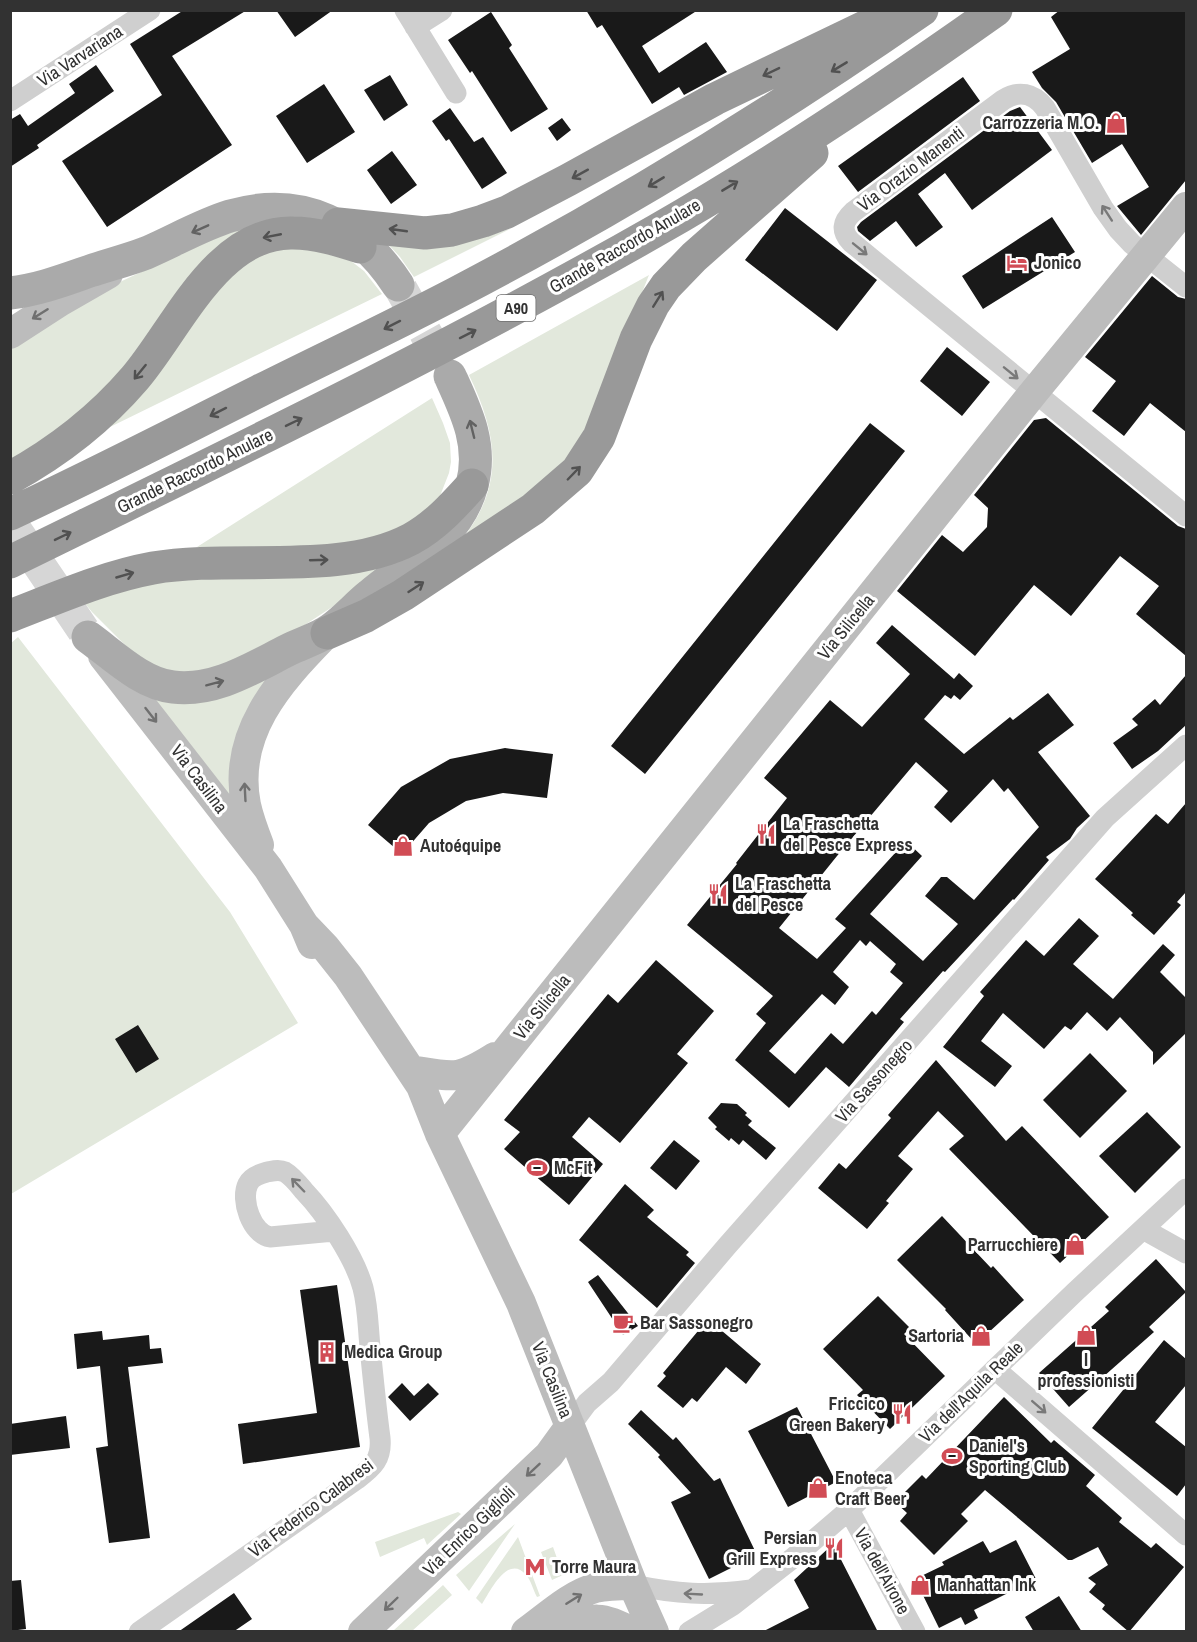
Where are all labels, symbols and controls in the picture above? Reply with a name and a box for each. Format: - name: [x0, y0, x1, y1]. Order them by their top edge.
- street label: Via Varvariana: [32, 19, 127, 93]
- one-way arrow: [831, 61, 848, 73]
- one-way arrow: [762, 67, 780, 79]
- place label: Carrozzeria M.O.: [983, 110, 1099, 135]
- shop icon: Carrozzeria M.O.: [1104, 111, 1128, 135]
- street label: Via Orazio Manenti: [852, 120, 969, 217]
- one-way arrow: [572, 168, 589, 180]
- one-way arrow: [648, 176, 665, 188]
- one-way arrow: [721, 180, 738, 192]
- street label: Grande Raccordo Anulare: [545, 192, 705, 299]
- one-way arrow: [1101, 205, 1113, 222]
- one-way arrow: [191, 223, 209, 235]
- one-way arrow: [389, 225, 408, 236]
- one-way arrow: [263, 231, 283, 242]
- one-way arrow: [852, 243, 868, 256]
- place label: Jonico: [1034, 250, 1082, 275]
- hotel icon: Jonico: [1005, 251, 1029, 275]
- one-way arrow: [652, 291, 664, 308]
- road number: A90: [496, 295, 536, 321]
- one-way arrow: [31, 308, 48, 321]
- one-way arrow: [384, 319, 401, 331]
- one-way arrow: [459, 327, 477, 339]
- one-way arrow: [133, 364, 146, 380]
- one-way arrow: [1003, 366, 1019, 379]
- one-way arrow: [209, 407, 227, 418]
- one-way arrow: [285, 416, 303, 427]
- one-way arrow: [465, 420, 477, 439]
- street label: Grande Raccordo Anulare: [113, 422, 277, 519]
- one-way arrow: [567, 466, 581, 481]
- one-way arrow: [54, 530, 72, 542]
- one-way arrow: [308, 554, 328, 566]
- one-way arrow: [115, 569, 134, 580]
- one-way arrow: [407, 580, 424, 592]
- street label: Via Silicella: [811, 589, 880, 665]
- one-way arrow: [205, 677, 224, 688]
- one-way arrow: [144, 707, 157, 723]
- street label: Via Casilina: [165, 739, 234, 818]
- one-way arrow: [239, 782, 251, 802]
- place label: La Fraschetta del Pesce Express: [783, 811, 913, 857]
- restaurant icon: La Fraschetta del Pesce Express: [754, 822, 778, 846]
- place label: Autoéquipe: [420, 833, 501, 858]
- shop icon: Autoéquipe: [391, 834, 415, 858]
- place label: La Fraschetta del Pesce: [735, 871, 832, 917]
- restaurant icon: La Fraschetta del Pesce: [706, 882, 730, 906]
- street label: Via Silicella: [507, 969, 576, 1045]
- street label: Via Sassonegro: [829, 1033, 918, 1128]
- place label: McFit: [554, 1155, 593, 1180]
- sports icon: McFit: [525, 1156, 549, 1180]
- one-way arrow: [291, 1177, 306, 1192]
- place label: Parrucchiere: [968, 1232, 1058, 1257]
- shop icon: Parrucchiere: [1063, 1233, 1087, 1257]
- place label: Bar Sassonegro: [640, 1310, 753, 1335]
- cafe icon: Bar Sassonegro: [611, 1311, 635, 1335]
- place label: Sartoria: [908, 1323, 965, 1348]
- shop icon: I professionisti: [1074, 1323, 1098, 1347]
- shop icon: Sartoria: [969, 1324, 993, 1348]
- street label: Via dell'Aquila Reale: [913, 1335, 1028, 1448]
- street label: Via Casilina: [526, 1338, 579, 1422]
- place label: Medica Group: [344, 1339, 442, 1364]
- building icon: Medica Group: [315, 1340, 339, 1364]
- place label: I professionisti: [1038, 1347, 1134, 1393]
- place label: Friccico Green Bakery: [789, 1391, 886, 1437]
- one-way arrow: [1031, 1400, 1046, 1414]
- restaurant icon: Friccico Green Bakery: [890, 1402, 914, 1426]
- place label: Daniel's Sporting Club: [969, 1433, 1067, 1479]
- sports icon: Daniel's Sporting Club: [940, 1444, 964, 1468]
- street label: Via Federico Calabresi: [243, 1452, 378, 1563]
- one-way arrow: [525, 1463, 540, 1477]
- place label: Enoteca Craft Beer: [835, 1465, 907, 1511]
- shop icon: Enoteca Craft Beer: [806, 1476, 830, 1500]
- street label: Via Enrico Giglioli: [417, 1480, 520, 1581]
- street label: Via dell'Airone: [848, 1523, 916, 1618]
- place label: Persian Grill Express: [726, 1525, 817, 1571]
- restaurant icon: Persian Grill Express: [822, 1536, 846, 1560]
- place label: Torre Maura: [552, 1554, 637, 1579]
- metro station icon: Torre Maura: [523, 1555, 547, 1579]
- place label: Manhattan Ink: [937, 1572, 1037, 1597]
- shop icon: Manhattan Ink: [908, 1573, 932, 1597]
- one-way arrow: [684, 1589, 704, 1600]
- one-way arrow: [565, 1592, 582, 1604]
- one-way arrow: [384, 1597, 399, 1612]

